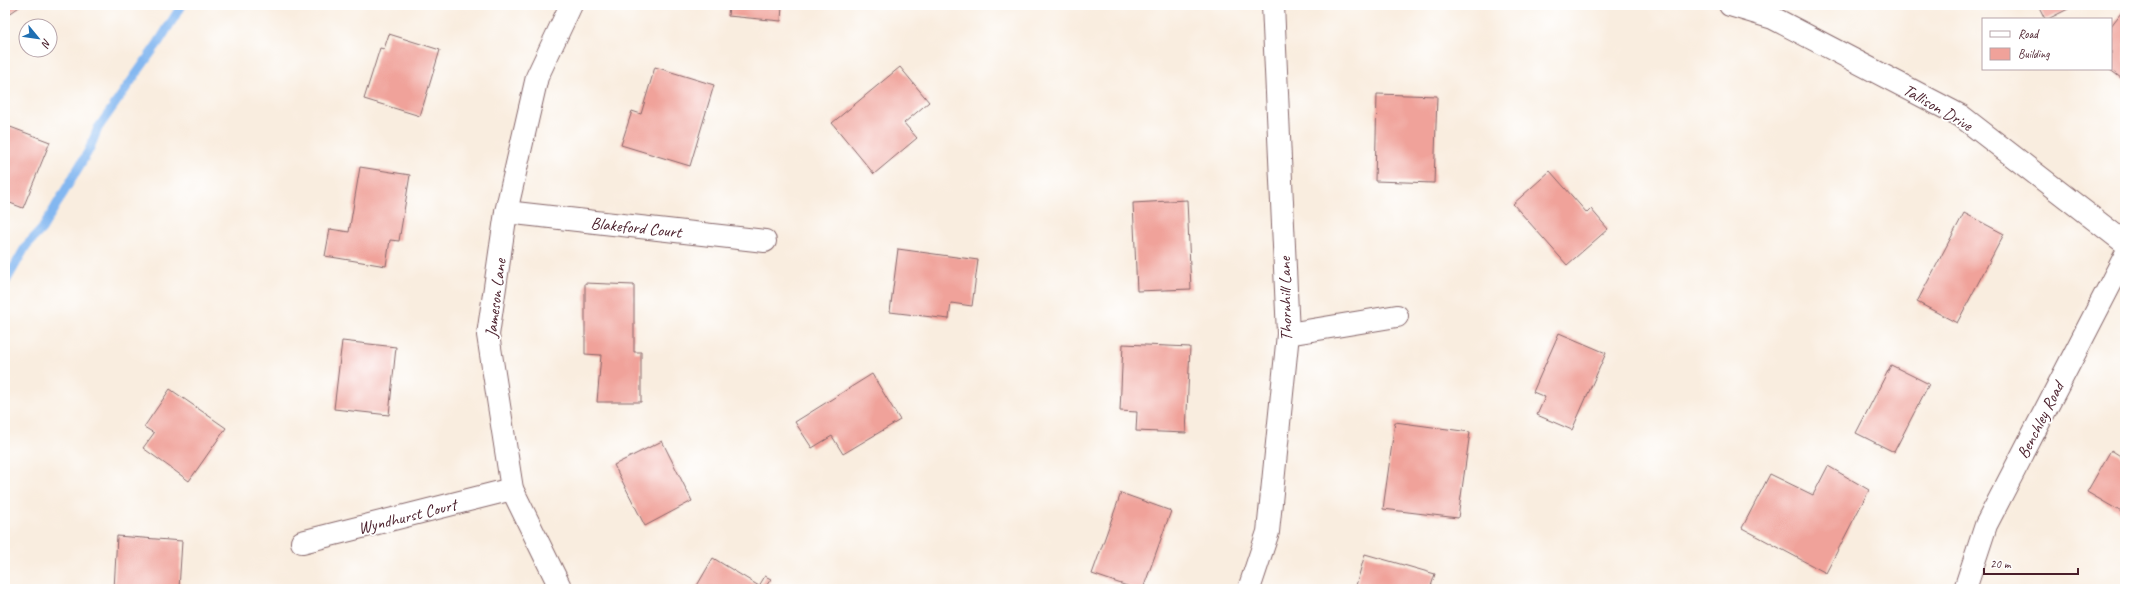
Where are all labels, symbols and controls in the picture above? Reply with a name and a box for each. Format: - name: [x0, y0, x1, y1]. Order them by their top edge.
- north arrow: [18, 18, 58, 58]
- legend: [1982, 18, 2112, 70]
- text: Road: [2018, 26, 2040, 42]
- text: N: [38, 36, 55, 51]
- text: Building: [2018, 46, 2050, 62]
- street label: Tallison Drive: [1899, 79, 1977, 136]
- street label: Blakeford Court: [590, 212, 685, 243]
- street label: Thornhill Lane: [1274, 255, 1297, 341]
- street label: Jameson Lane: [480, 256, 511, 339]
- street label: Benchley Road: [2012, 376, 2070, 462]
- street label: Wyndhurst Court: [356, 494, 461, 539]
- scale bar: [1984, 550, 2078, 576]
- text: 20 m: [1990, 556, 2012, 572]

